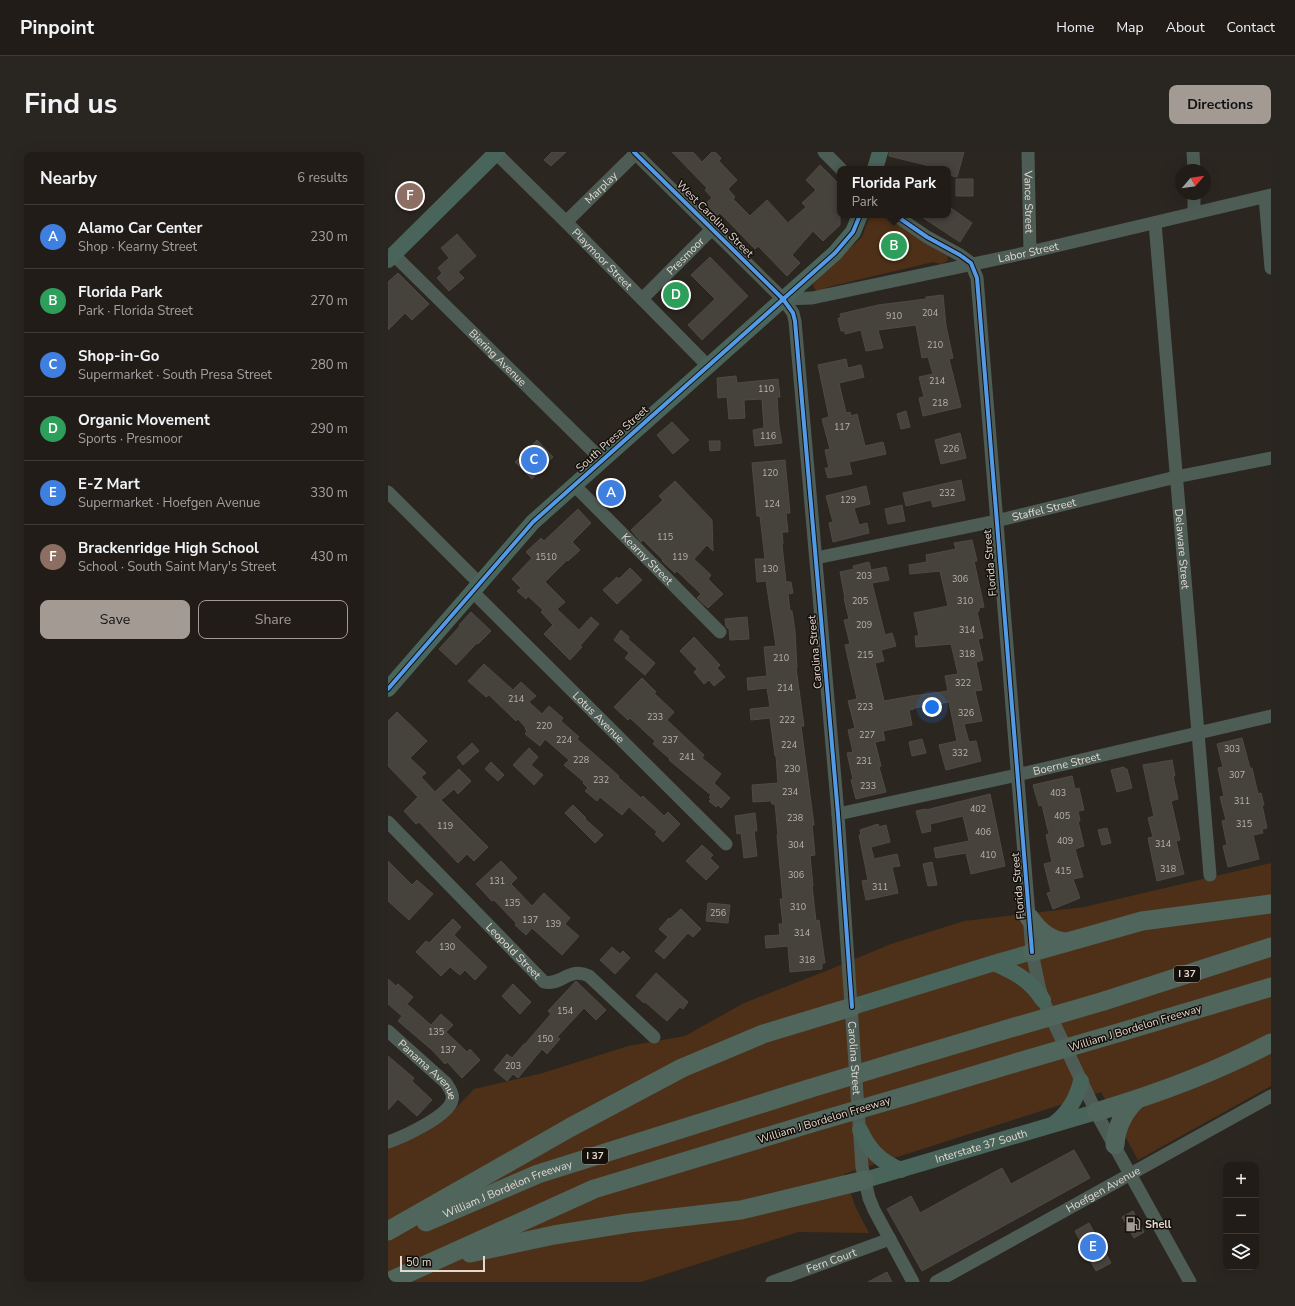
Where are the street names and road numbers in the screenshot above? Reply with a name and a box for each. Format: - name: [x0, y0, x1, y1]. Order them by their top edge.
- street label: Marplay: [581, 168, 621, 207]
- street label: Vance Street: [1021, 169, 1037, 234]
- street label: West Carolina Street: [673, 177, 757, 261]
- street label: Playmoor Street: [569, 225, 636, 293]
- street label: Presmoor: [663, 234, 707, 278]
- street label: Labor Street: [997, 238, 1060, 266]
- street label: Biering Avenue: [466, 326, 530, 389]
- street label: South Presa Street: [573, 402, 652, 476]
- street label: Staffel Street: [1010, 494, 1078, 524]
- street label: Delaware Street: [1172, 508, 1193, 590]
- street label: Florida Street: [980, 529, 1000, 597]
- street label: Kearny Street: [618, 530, 676, 588]
- street label: Carolina Street: [804, 614, 826, 689]
- street label: Lotus Avenue: [570, 688, 628, 747]
- street label: Boerne Street: [1031, 748, 1102, 779]
- street label: Florida Street: [1008, 852, 1028, 920]
- street label: Leopold Street: [483, 920, 545, 982]
- road number: I 37: [1174, 966, 1200, 982]
- street label: William J Bordelon Freeway: [1067, 1001, 1204, 1055]
- street label: Carolina Street: [845, 1020, 865, 1095]
- street label: Panama Avenue: [395, 1036, 460, 1100]
- street label: William J Bordelon Freeway: [756, 1093, 893, 1147]
- street label: Interstate 37 South: [933, 1125, 1029, 1166]
- road number: I 37: [582, 1148, 608, 1164]
- street label: William J Bordelon Freeway: [440, 1156, 574, 1221]
- street label: Hoefgen Avenue: [1063, 1163, 1143, 1216]
- street label: Fern Court: [804, 1244, 858, 1276]

